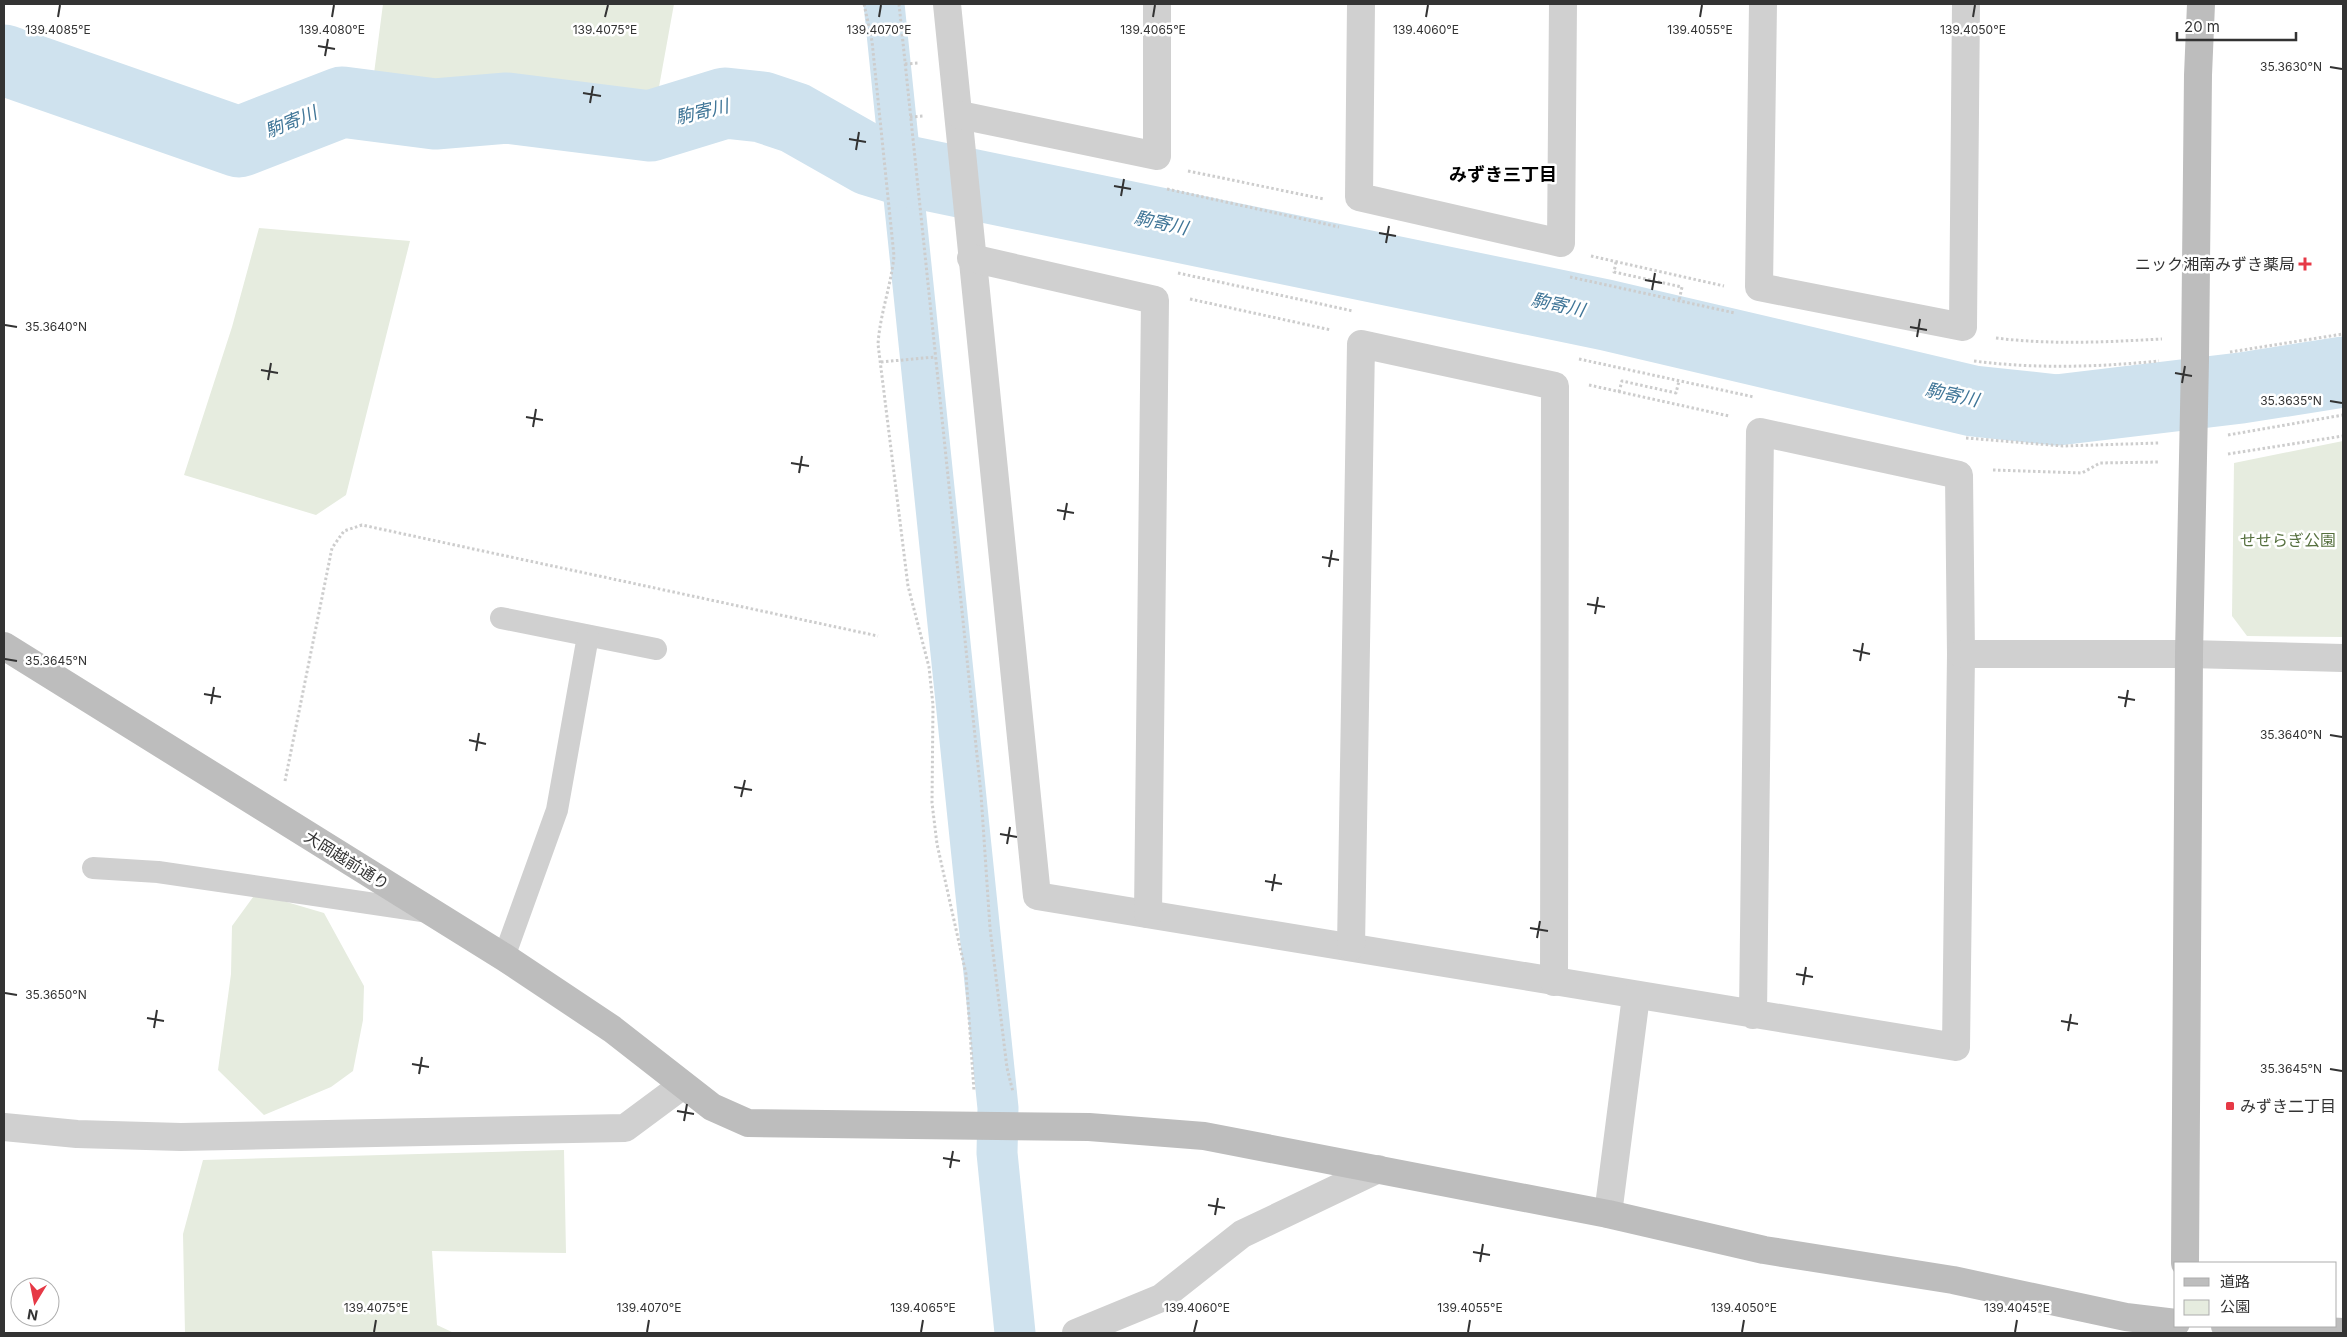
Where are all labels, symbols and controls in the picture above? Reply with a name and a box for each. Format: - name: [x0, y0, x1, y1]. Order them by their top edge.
- scale bar: [2177, 10, 2296, 42]
- text: 20 m: [2184, 17, 2220, 36]
- text: 139.4085°E: [25, 22, 91, 37]
- text: 139.4080°E: [299, 22, 365, 37]
- text: 139.4075°E: [573, 22, 637, 37]
- text: 139.4070°E: [847, 22, 911, 37]
- text: 139.4065°E: [1120, 22, 1186, 37]
- text: 139.4060°E: [1393, 22, 1459, 37]
- text: 139.4055°E: [1667, 22, 1733, 37]
- text: 139.4050°E: [1940, 22, 2006, 37]
- text: 35.3630°N: [2260, 59, 2322, 74]
- water label: 駒寄川: [673, 95, 733, 128]
- water label: 駒寄川: [262, 101, 322, 141]
- district label: みずき三丁目: [1449, 164, 1557, 185]
- water label: 駒寄川: [1133, 207, 1192, 239]
- place label: ニック湘南みずき薬局: [2135, 254, 2295, 274]
- marker: ニック湘南みずき薬局: [2299, 258, 2311, 270]
- water label: 駒寄川: [1530, 289, 1589, 321]
- text: 35.3640°N: [25, 319, 87, 334]
- water label: 駒寄川: [1924, 379, 1983, 411]
- text: 35.3635°N: [2260, 393, 2322, 408]
- park label: せせらぎ公園: [2240, 530, 2336, 550]
- text: 35.3645°N: [25, 653, 87, 668]
- text: 35.3640°N: [2260, 727, 2322, 742]
- street label: 大岡越前通り: [301, 826, 393, 894]
- text: 35.3650°N: [25, 987, 87, 1002]
- text: 35.3645°N: [2260, 1061, 2322, 1076]
- place label: みずき二丁目: [2240, 1096, 2336, 1116]
- marker: みずき二丁目: [2224, 1100, 2236, 1112]
- legend: [2174, 1262, 2337, 1327]
- text: 道路: [2220, 1272, 2250, 1291]
- north arrow: [10, 1277, 60, 1327]
- text: 公園: [2220, 1297, 2250, 1316]
- text: 139.4075°E: [344, 1300, 408, 1315]
- text: 139.4070°E: [617, 1300, 681, 1315]
- text: 139.4065°E: [890, 1300, 956, 1315]
- text: 139.4060°E: [1164, 1300, 1230, 1315]
- text: 139.4055°E: [1437, 1300, 1503, 1315]
- text: 139.4050°E: [1711, 1300, 1777, 1315]
- text: 139.4045°E: [1984, 1300, 2050, 1315]
- text: N: [26, 1306, 39, 1325]

